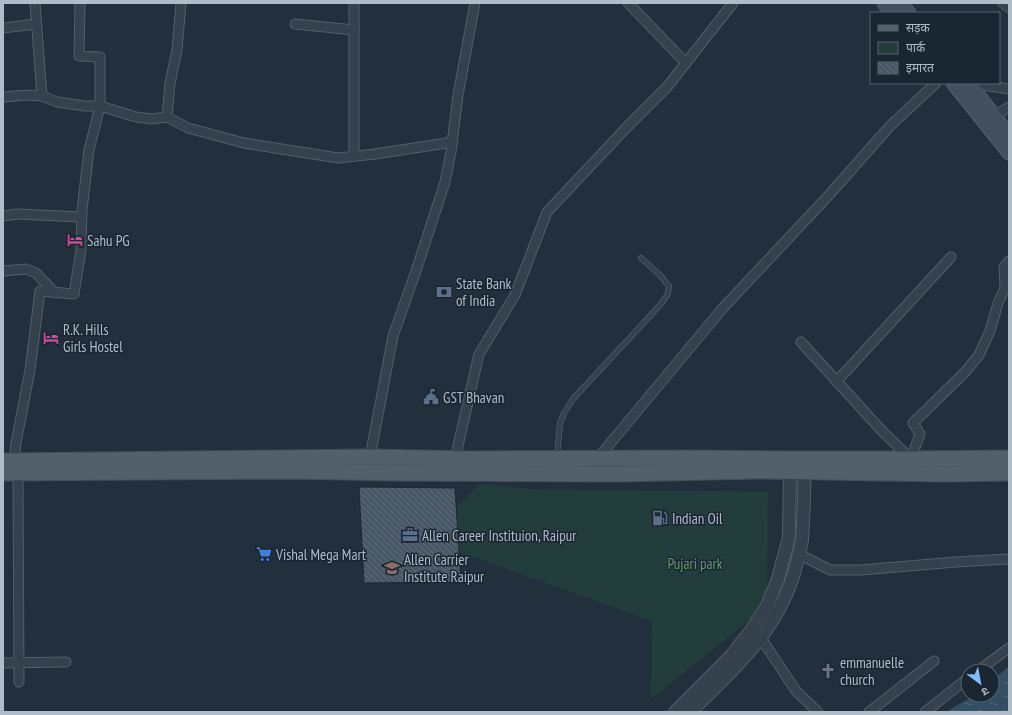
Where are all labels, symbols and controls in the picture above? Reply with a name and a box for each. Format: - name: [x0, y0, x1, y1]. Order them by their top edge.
- legend: [870, 12, 1000, 84]
- text: सड़क: [906, 20, 931, 35]
- text: पार्क: [906, 40, 926, 55]
- text: इमारत: [906, 60, 935, 75]
- hotel icon: Sahu PG: [66, 231, 84, 249]
- place label: Sahu PG: [87, 231, 130, 250]
- place label: State Bank of India: [456, 274, 512, 310]
- bank icon: State Bank of India: [435, 283, 453, 301]
- place label: R.K. Hills Girls Hostel: [63, 320, 123, 356]
- hotel icon: R.K. Hills Girls Hostel: [42, 329, 60, 347]
- public building icon: GST Bhavan: [422, 388, 440, 406]
- place label: GST Bhavan: [443, 388, 504, 407]
- fuel station icon: Indian Oil: [651, 509, 669, 527]
- place label: Indian Oil: [672, 509, 723, 528]
- office icon: Allen Career Instituion, Raipur: [401, 526, 419, 544]
- place label: Allen Career Instituion, Raipur: [422, 526, 577, 545]
- supermarket icon: Vishal Mega Mart: [255, 545, 273, 563]
- place label: Vishal Mega Mart: [275, 545, 366, 564]
- place label: Allen Carrier Institute Raipur: [404, 550, 485, 586]
- park label: Pujari park: [667, 554, 723, 573]
- school or university icon: Allen Carrier Institute Raipur: [383, 559, 401, 577]
- place label: emmanuelle church: [840, 653, 904, 689]
- church icon: emmanuelle church: [819, 662, 837, 680]
- north arrow: [960, 663, 1000, 703]
- text: उ: [978, 684, 992, 699]

